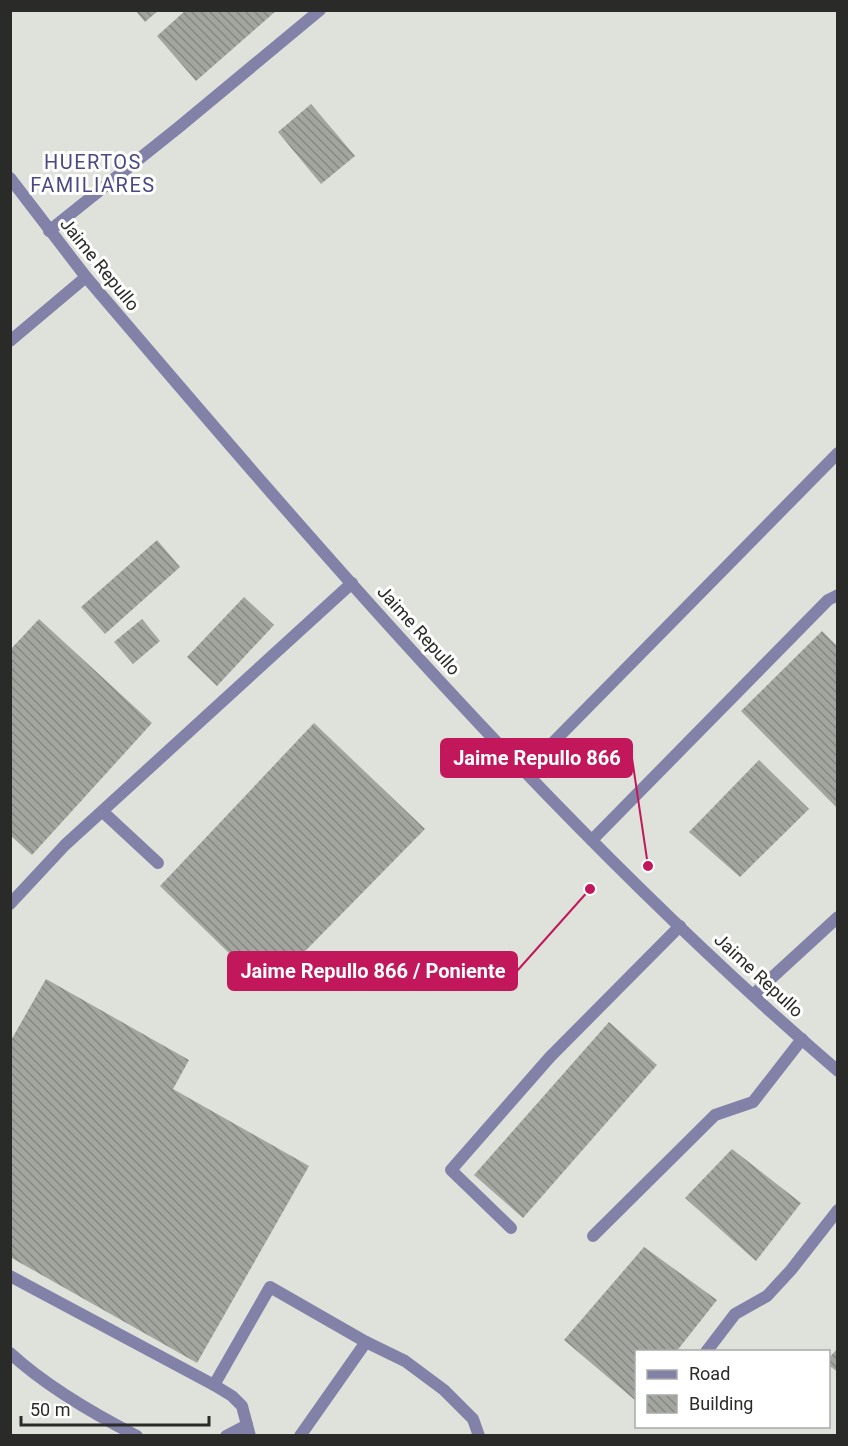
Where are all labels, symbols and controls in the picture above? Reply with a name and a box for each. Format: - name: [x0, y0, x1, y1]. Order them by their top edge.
- district label: HUERTOS FAMILIARES: [30, 150, 156, 197]
- street label: Jaime Repullo: [56, 213, 144, 315]
- street label: Jaime Repullo: [373, 581, 465, 679]
- callout: Jaime Repullo 866: [441, 739, 632, 777]
- text: Jaime Repullo 866: [453, 746, 621, 770]
- street label: Jaime Repullo: [710, 929, 808, 1021]
- callout: Jaime Repullo 866 / Poniente: [228, 952, 517, 990]
- text: Jaime Repullo 866 / Poniente: [240, 959, 506, 983]
- legend: [635, 1350, 830, 1428]
- text: Road: [689, 1363, 730, 1384]
- scale bar: [21, 1389, 208, 1427]
- text: Building: [689, 1393, 753, 1414]
- text: 50 m: [30, 1399, 70, 1420]

